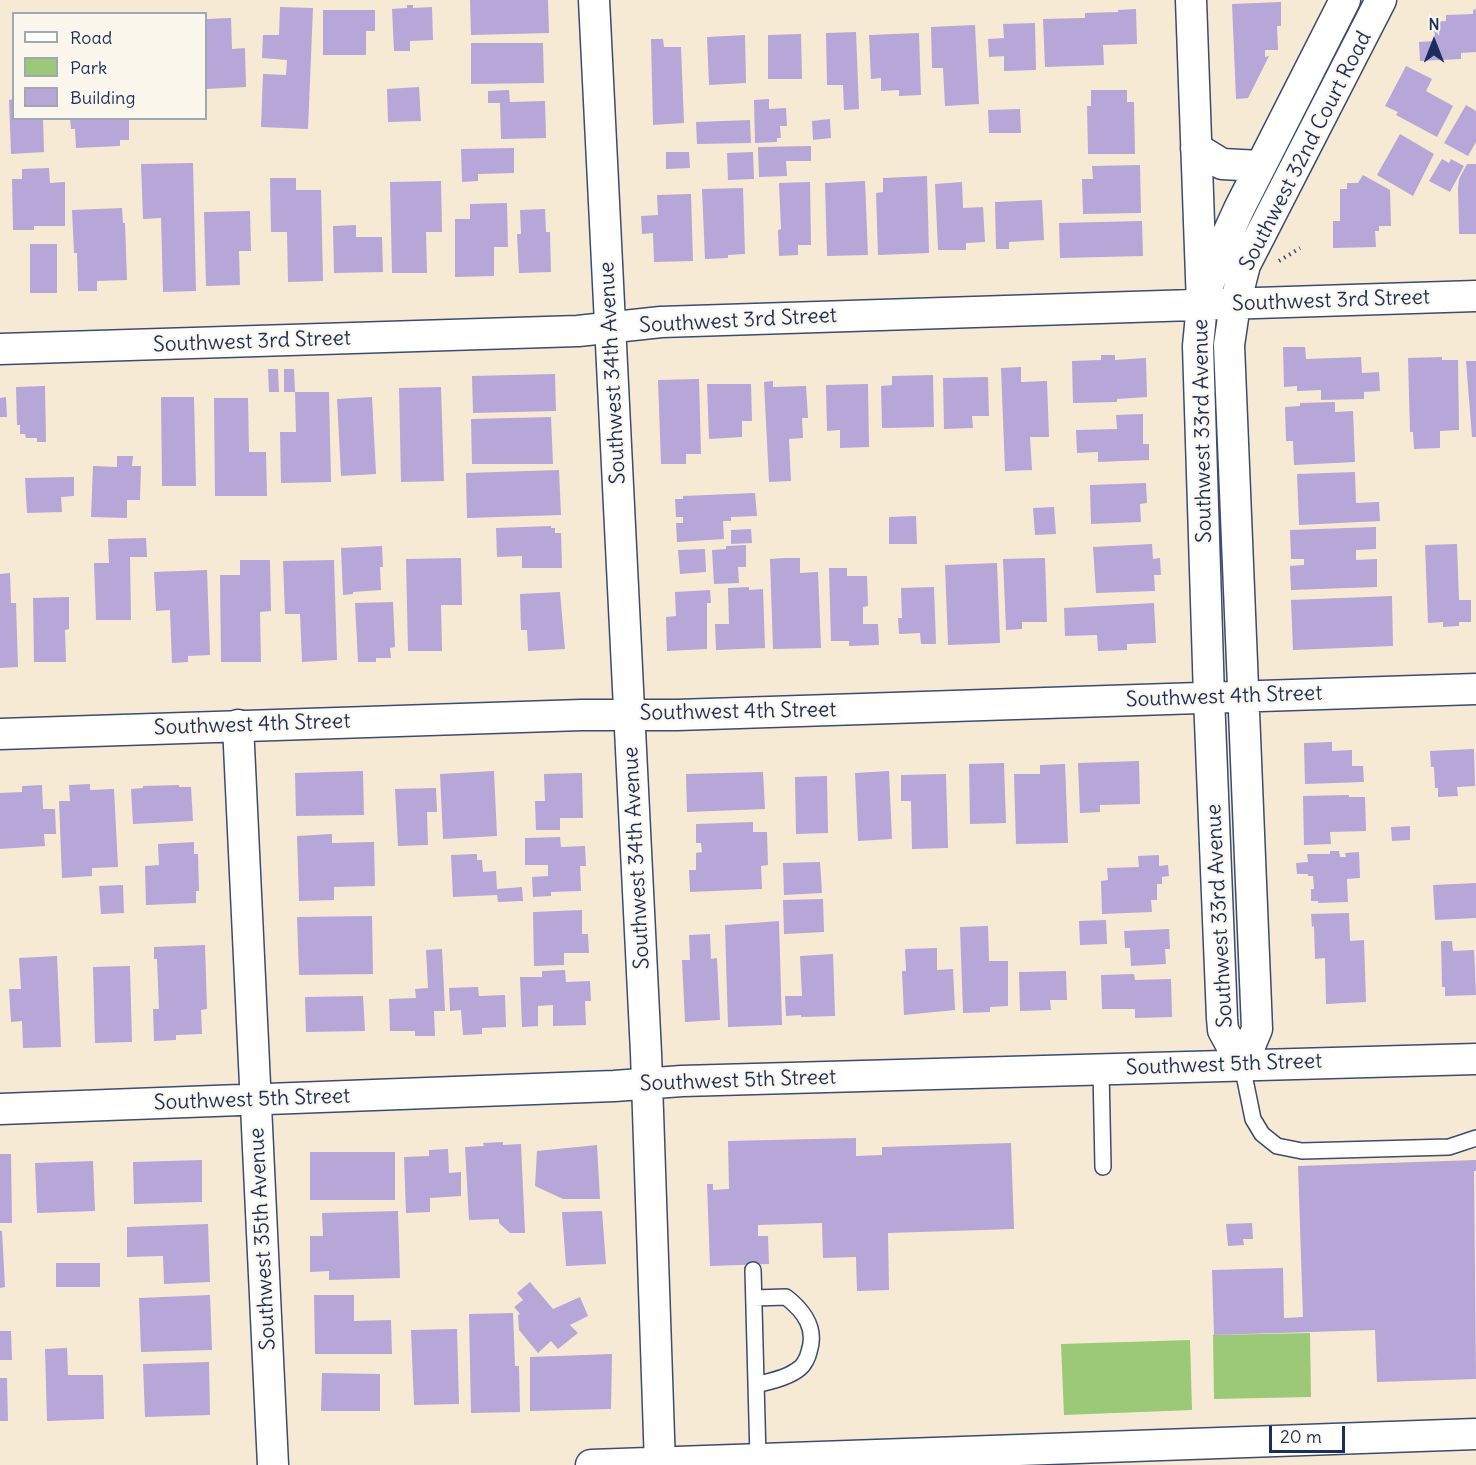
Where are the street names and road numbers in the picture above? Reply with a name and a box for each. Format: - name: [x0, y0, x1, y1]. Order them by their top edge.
- street label: Southwest 32nd Court Road: [1235, 27, 1377, 275]
- street label: Southwest 34th Avenue: [595, 261, 631, 485]
- street label: Southwest 3rd Street: [1232, 285, 1430, 317]
- street label: Southwest 3rd Street: [639, 303, 837, 339]
- street label: Southwest 33rd Avenue: [1188, 319, 1218, 543]
- street label: Southwest 3rd Street: [153, 326, 351, 358]
- street label: Southwest 4th Street: [1125, 681, 1323, 713]
- street label: Southwest 4th Street: [639, 698, 837, 726]
- street label: Southwest 4th Street: [153, 709, 351, 741]
- street label: Southwest 34th Avenue: [619, 746, 655, 970]
- street label: Southwest 33rd Avenue: [1202, 803, 1238, 1029]
- street label: Southwest 5th Street: [1125, 1049, 1323, 1081]
- street label: Southwest 5th Street: [639, 1065, 837, 1097]
- street label: Southwest 5th Street: [153, 1084, 351, 1116]
- street label: Southwest 35th Avenue: [245, 1127, 281, 1351]

